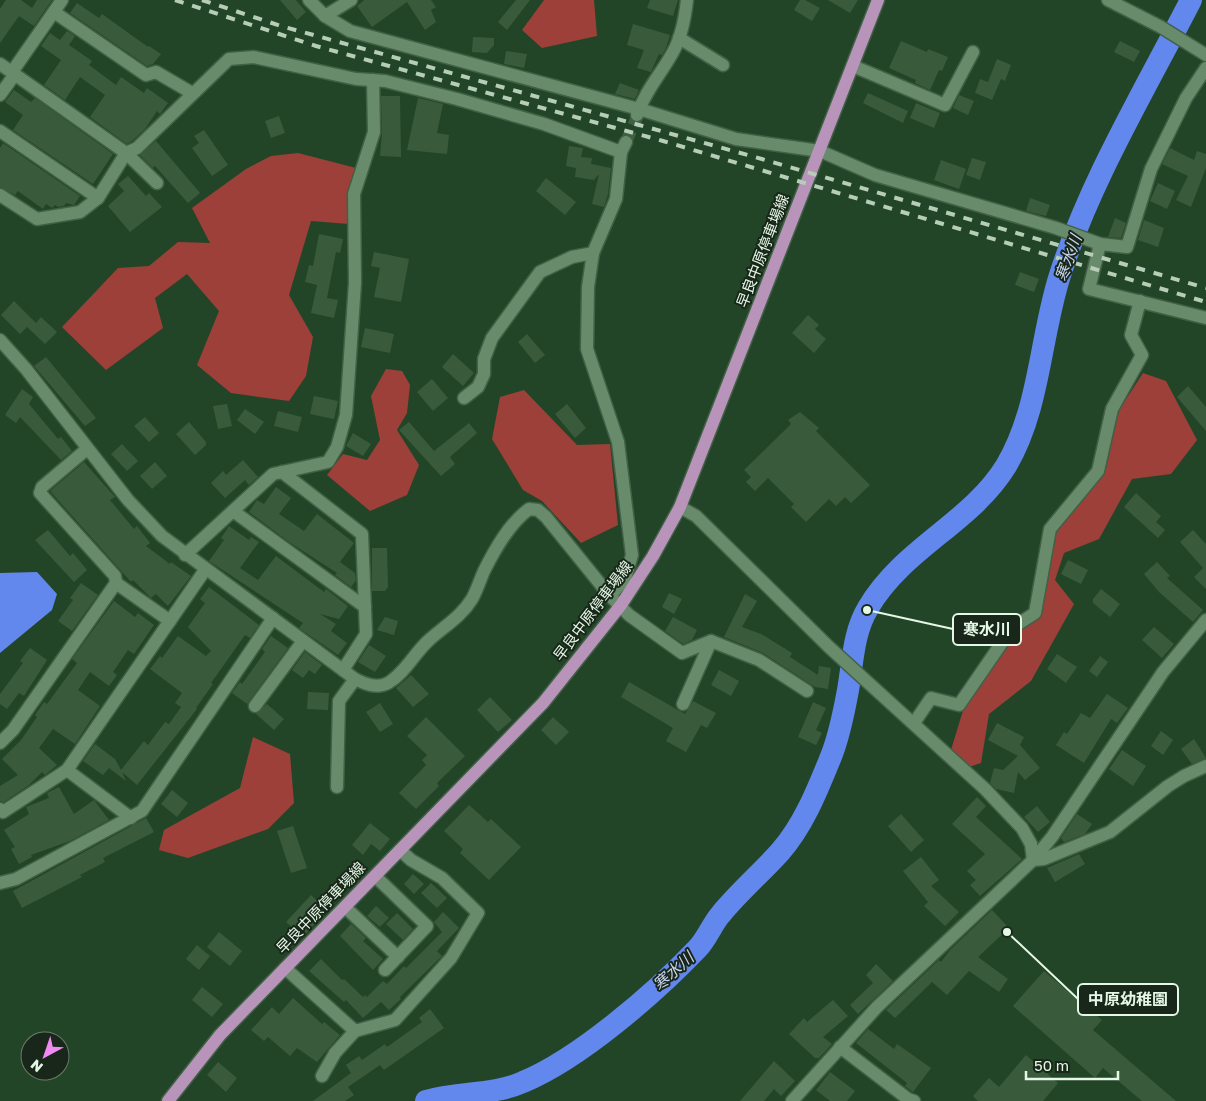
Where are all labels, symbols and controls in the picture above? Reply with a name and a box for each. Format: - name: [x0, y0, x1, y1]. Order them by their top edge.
- street label: 早良中原停車場線: [732, 191, 792, 310]
- water label: 寒水川: [1050, 230, 1086, 284]
- street label: 早良中原停車場線: [549, 557, 636, 664]
- callout: 寒水川: [953, 614, 1021, 645]
- text: 寒水川: [963, 619, 1011, 639]
- street label: 早良中原停車場線: [272, 858, 368, 957]
- water label: 寒水川: [648, 946, 699, 994]
- callout: 中原幼稚園: [1078, 984, 1178, 1015]
- text: 中原幼稚園: [1088, 989, 1168, 1009]
- north arrow: [20, 1031, 70, 1081]
- scale bar: [1026, 1048, 1118, 1080]
- text: N: [27, 1056, 46, 1076]
- text: 50 m: [1034, 1056, 1069, 1074]

